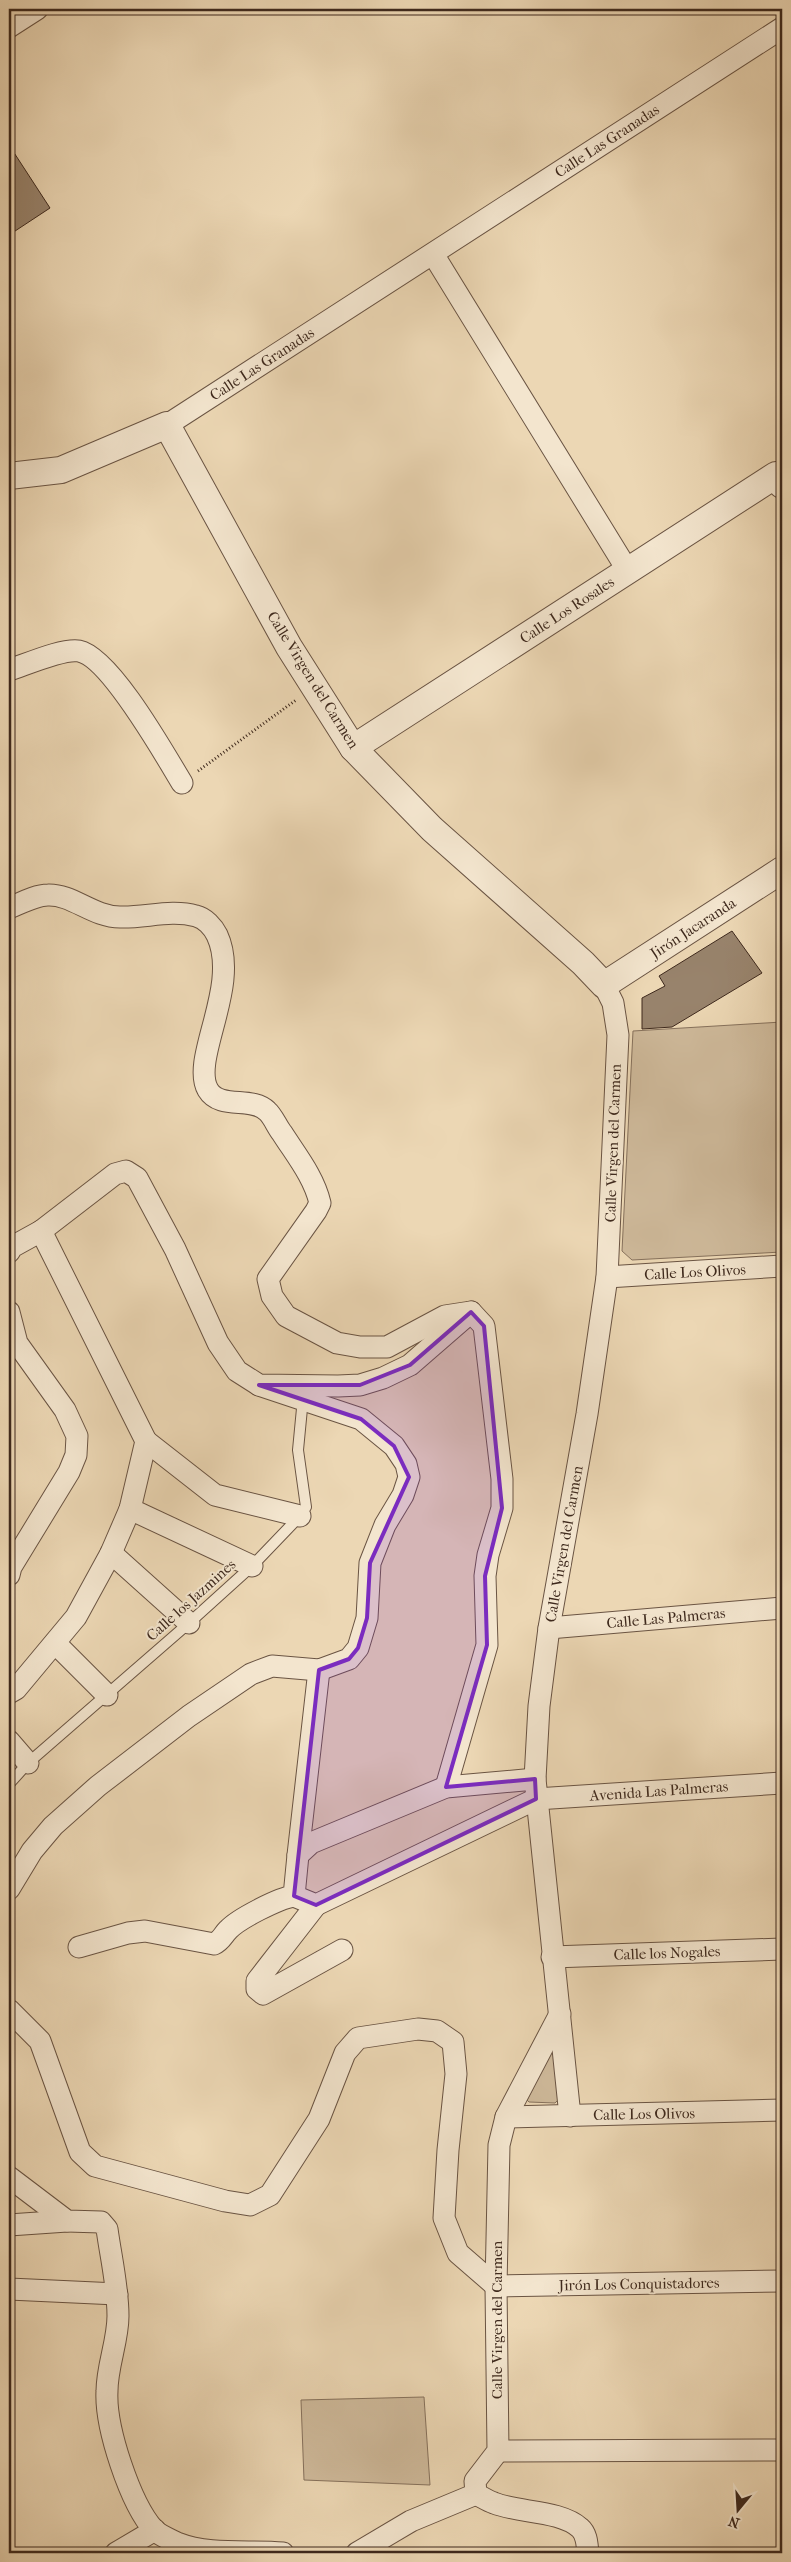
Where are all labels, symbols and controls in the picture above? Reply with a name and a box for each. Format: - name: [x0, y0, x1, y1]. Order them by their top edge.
- street label: Calle Las Granadas: [551, 100, 663, 181]
- street label: Calle Las Granadas: [206, 323, 318, 404]
- street label: Calle Los Rosales: [516, 572, 618, 647]
- street label: Calle Virgen del Carmen: [263, 608, 363, 752]
- street label: Jirón Jacaranda: [646, 893, 740, 963]
- street label: Calle Virgen del Carmen: [601, 1063, 625, 1223]
- street label: Calle Los Olivos: [644, 1260, 747, 1284]
- street label: Calle Virgen del Carmen: [541, 1464, 587, 1624]
- street label: Calle los Jazmines: [143, 1555, 240, 1645]
- street label: Calle Las Palmeras: [606, 1604, 727, 1632]
- street label: Avenida Las Palmeras: [588, 1777, 729, 1805]
- street label: Calle los Nogales: [613, 1942, 721, 1964]
- street label: Calle Los Olivos: [593, 2104, 696, 2124]
- street label: Calle Virgen del Carmen: [488, 2240, 506, 2399]
- street label: Jirón Los Conquistadores: [557, 2274, 720, 2294]
- north arrow: [714, 2484, 764, 2534]
- text: N: [726, 2512, 742, 2532]

